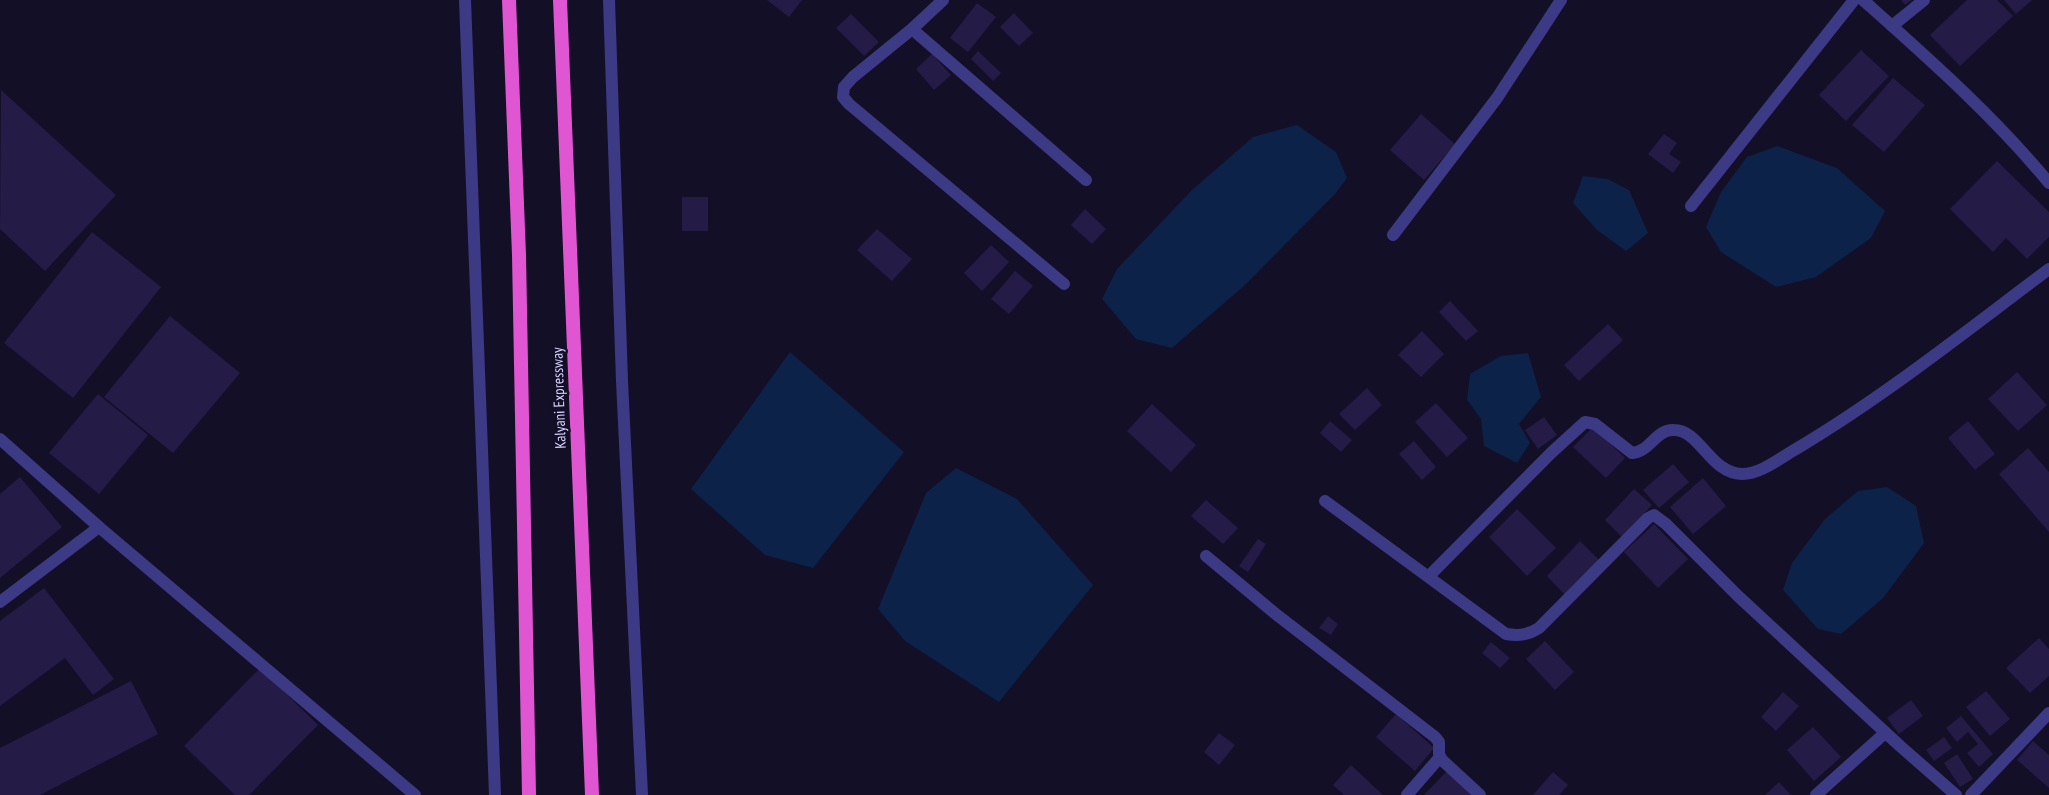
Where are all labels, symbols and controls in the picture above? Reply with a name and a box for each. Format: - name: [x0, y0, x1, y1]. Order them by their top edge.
- street label: Kalyani Expressway: [547, 347, 570, 449]

